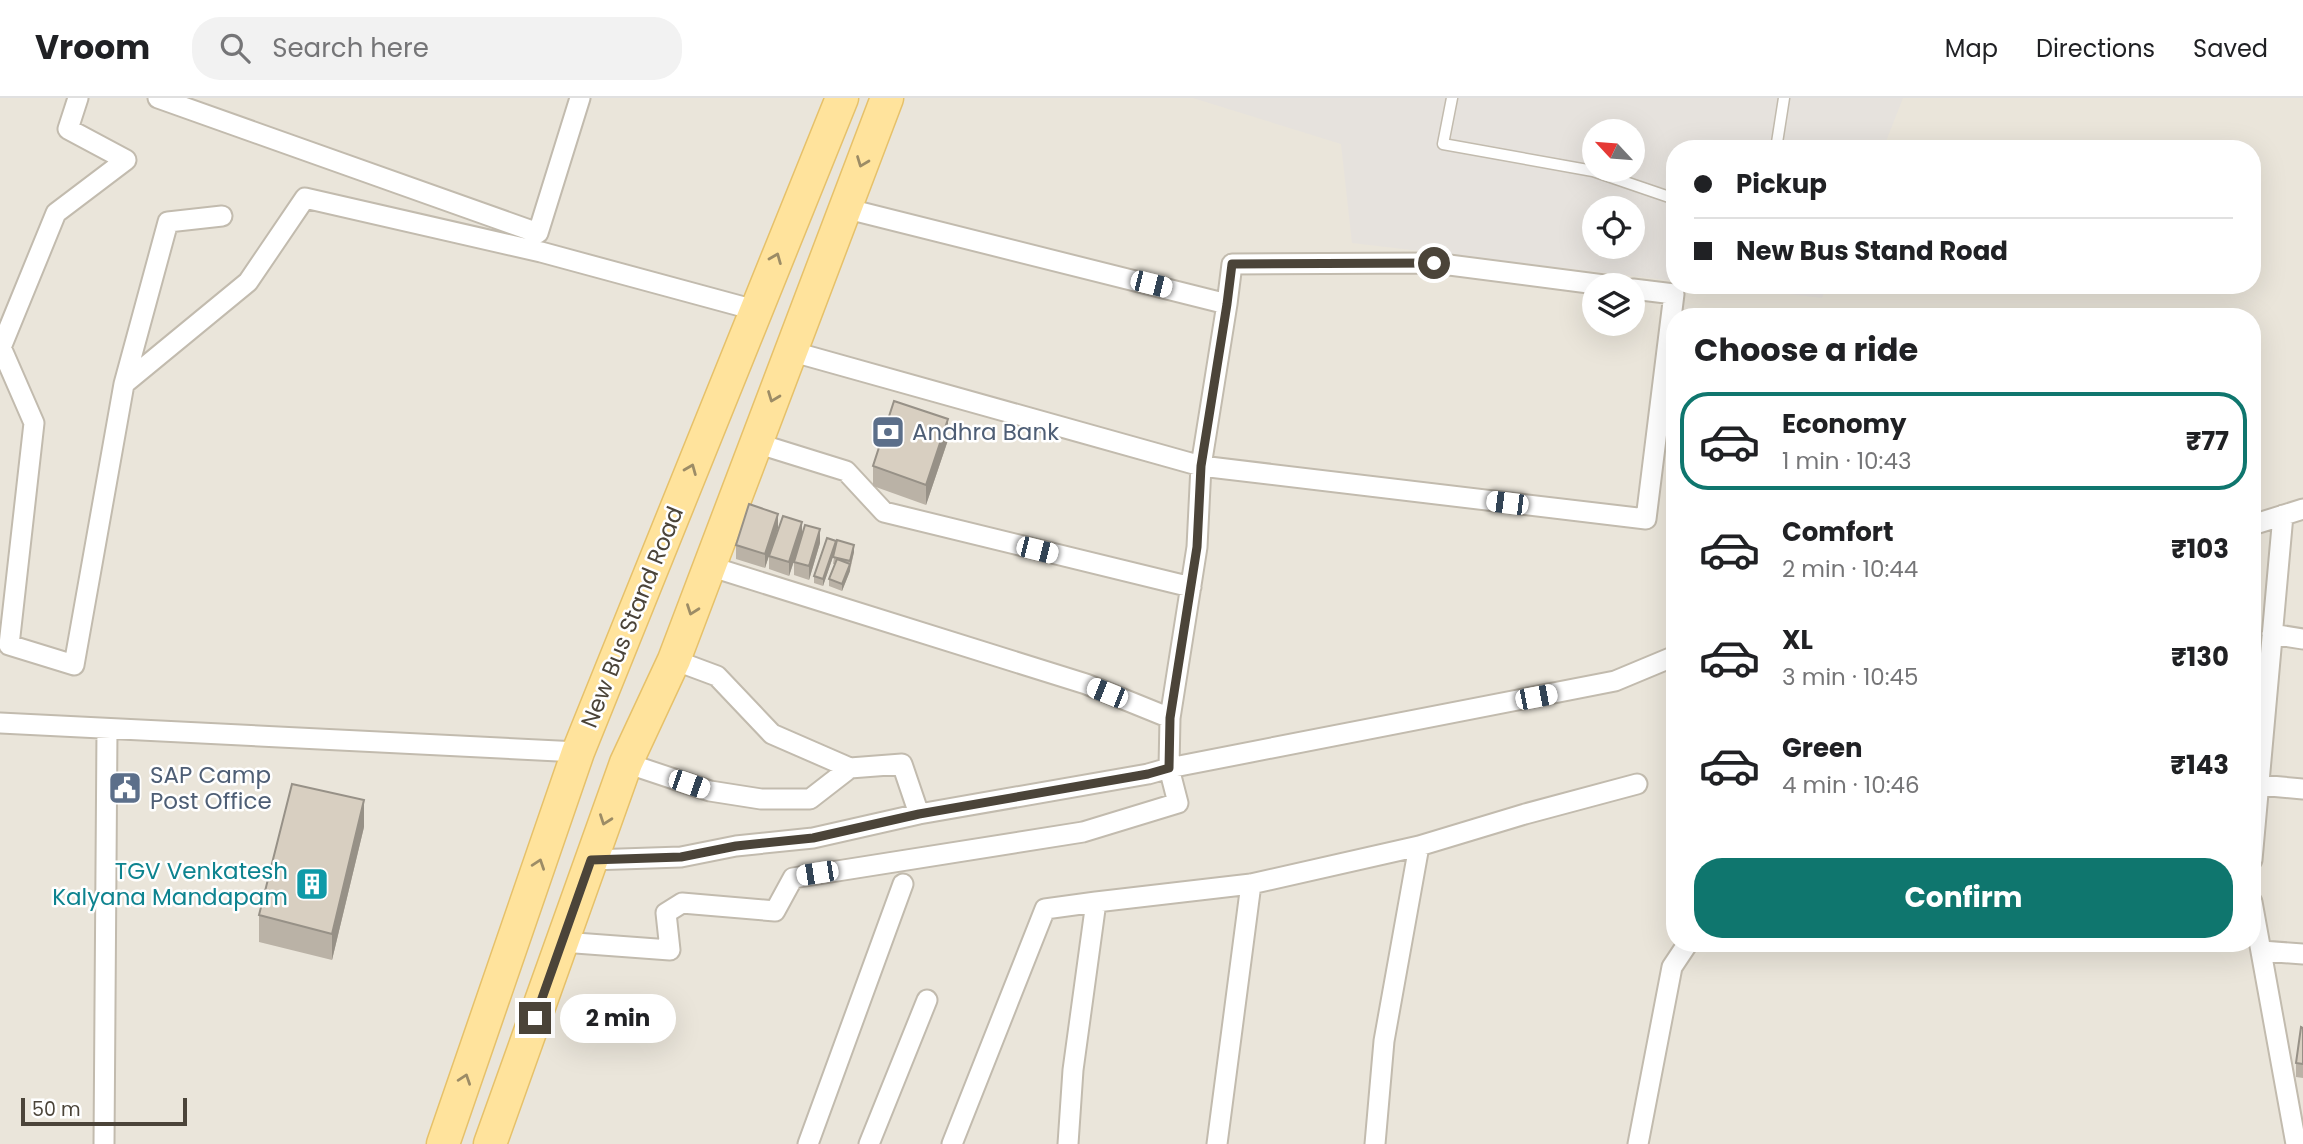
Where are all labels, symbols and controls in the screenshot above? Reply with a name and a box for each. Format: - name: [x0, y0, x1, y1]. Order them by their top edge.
- search box: [192, 17, 682, 80]
- text: Vroom: [35, 24, 150, 71]
- icon: search: [216, 29, 254, 67]
- text: Search here: [272, 30, 429, 66]
- text: Map: [1945, 32, 1998, 65]
- text: Directions: [2036, 32, 2155, 65]
- text: Saved: [2193, 32, 2268, 65]
- north arrow: [1582, 119, 1645, 182]
- map controls: [1582, 119, 1645, 336]
- one-way arrow: [856, 155, 870, 167]
- text: Pickup: [1736, 166, 1827, 202]
- button: locate: [1582, 196, 1645, 259]
- text: New Bus Stand Road: [1736, 233, 2008, 269]
- route start: [1418, 247, 1450, 279]
- one-way arrow: [768, 253, 782, 266]
- car: [1129, 269, 1174, 299]
- button: layers: [1582, 273, 1645, 336]
- text: Choose a ride: [1694, 327, 1918, 372]
- one-way arrow: [767, 391, 781, 403]
- text: Economy: [1782, 406, 1906, 442]
- icon: car: [1698, 410, 1761, 473]
- bank icon: Andhra Bank: [869, 413, 907, 451]
- place label: Andhra Bank: [912, 416, 1059, 448]
- text: ₹77: [2186, 423, 2229, 459]
- text: 1 min · 10:43: [1782, 445, 1911, 477]
- one-way arrow: [682, 464, 696, 476]
- car: [1485, 490, 1530, 516]
- street label: New Bus Stand Road: [573, 502, 691, 732]
- text: Comfort: [1782, 514, 1894, 550]
- icon: car: [1698, 518, 1761, 581]
- text: ₹103: [2171, 531, 2229, 567]
- car: [1015, 535, 1060, 565]
- text: 2 min · 10:44: [1782, 553, 1918, 585]
- one-way arrow: [687, 604, 701, 616]
- text: XL: [1782, 622, 1813, 658]
- icon: car: [1698, 626, 1761, 689]
- text: ₹130: [2171, 639, 2229, 675]
- text: 3 min · 10:45: [1782, 661, 1919, 693]
- car: [1084, 675, 1131, 711]
- car: [1514, 683, 1559, 711]
- text: Green: [1782, 730, 1863, 766]
- icon: car: [1698, 734, 1761, 797]
- text: ₹143: [2170, 747, 2229, 783]
- place label: SAP Camp Post Office: [150, 759, 272, 817]
- car: [666, 767, 713, 801]
- public building icon: SAP Camp Post Office: [106, 769, 144, 807]
- text: 4 min · 10:46: [1782, 769, 1920, 801]
- one-way arrow: [599, 813, 613, 825]
- place label: TGV Venkatesh Kalyana Mandapam: [52, 855, 288, 913]
- button: Confirm: [1694, 858, 2233, 938]
- one-way arrow: [531, 859, 545, 871]
- car: [795, 859, 840, 887]
- building icon: TGV Venkatesh Kalyana Mandapam: [293, 865, 331, 903]
- callout: 2 min: [560, 993, 675, 1042]
- route end: [519, 1002, 551, 1034]
- text: 2 min: [586, 1002, 650, 1034]
- one-way arrow: [457, 1074, 471, 1086]
- scale bar: [21, 1095, 187, 1127]
- text: 50 m: [32, 1096, 81, 1123]

